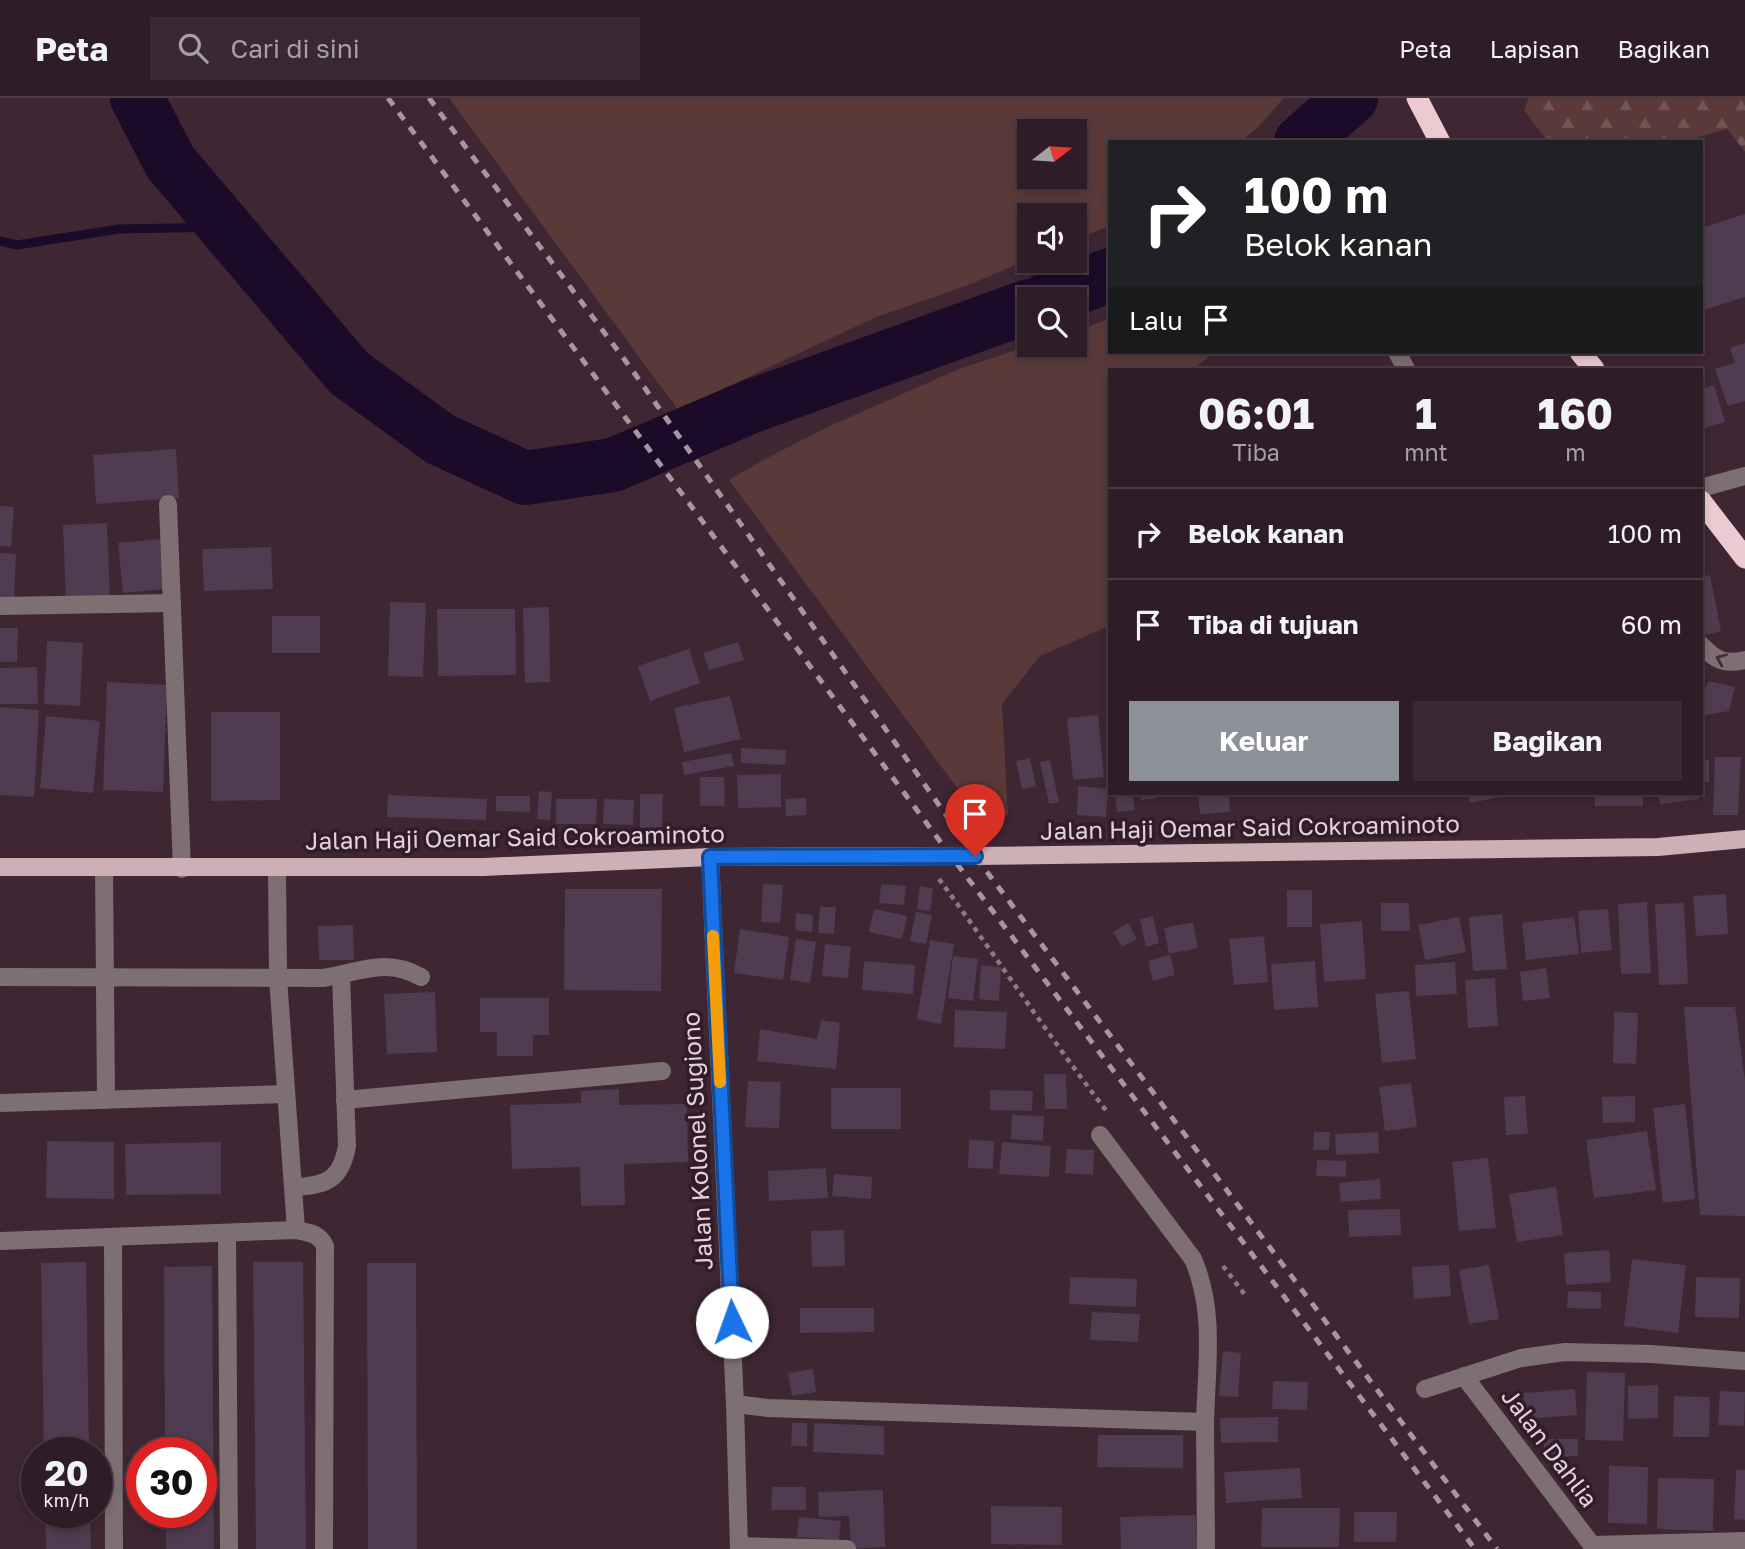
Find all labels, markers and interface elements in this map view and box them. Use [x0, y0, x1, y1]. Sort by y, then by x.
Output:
search box [150, 17, 640, 80]
text: Peta [35, 29, 108, 68]
icon: search [174, 29, 212, 67]
text: Cari di sini [230, 33, 360, 64]
text: Peta [1399, 34, 1452, 63]
text: Lapisan [1490, 34, 1580, 63]
text: Bagikan [1618, 34, 1710, 63]
north arrow [1017, 119, 1087, 189]
map controls [1017, 119, 1087, 357]
text: 100 m [1244, 165, 1388, 224]
icon: right [1129, 168, 1220, 259]
button: sound [1017, 203, 1087, 273]
text: Belok kanan [1244, 225, 1432, 263]
button: search [1017, 287, 1087, 357]
icon: arrive [1197, 301, 1235, 339]
text: Lalu [1129, 305, 1183, 336]
text: 06:01 [1198, 388, 1314, 438]
text: 1 [1415, 388, 1437, 438]
text: 160 [1538, 388, 1613, 438]
text: Tiba [1232, 438, 1280, 466]
text: mnt [1404, 438, 1448, 466]
text: m [1565, 438, 1585, 466]
icon: right [1129, 515, 1167, 553]
text: Belok kanan [1188, 518, 1344, 549]
text: 100 m [1608, 518, 1682, 549]
icon: arrive [1129, 606, 1167, 644]
text: Tiba di tujuan [1188, 609, 1358, 640]
text: 60 m [1621, 609, 1682, 640]
one-way arrow [1716, 653, 1728, 667]
button: Keluar [1129, 701, 1399, 781]
button: Bagikan [1413, 701, 1682, 781]
pin [945, 784, 1005, 856]
icon: arrive [956, 795, 994, 833]
street label: Jalan Haji Oemar Said Cokroaminoto [1040, 808, 1460, 845]
street label: Jalan Haji Oemar Said Cokroaminoto [305, 818, 725, 855]
street label: Jalan Kolonel Sugiono [675, 1011, 718, 1271]
position arrow [695, 1285, 769, 1359]
street label: Jalan Dahlia [1496, 1382, 1604, 1512]
speed limit sign: 30 [126, 1437, 217, 1528]
text: 20 [44, 1452, 89, 1494]
text: km/h [44, 1489, 89, 1511]

